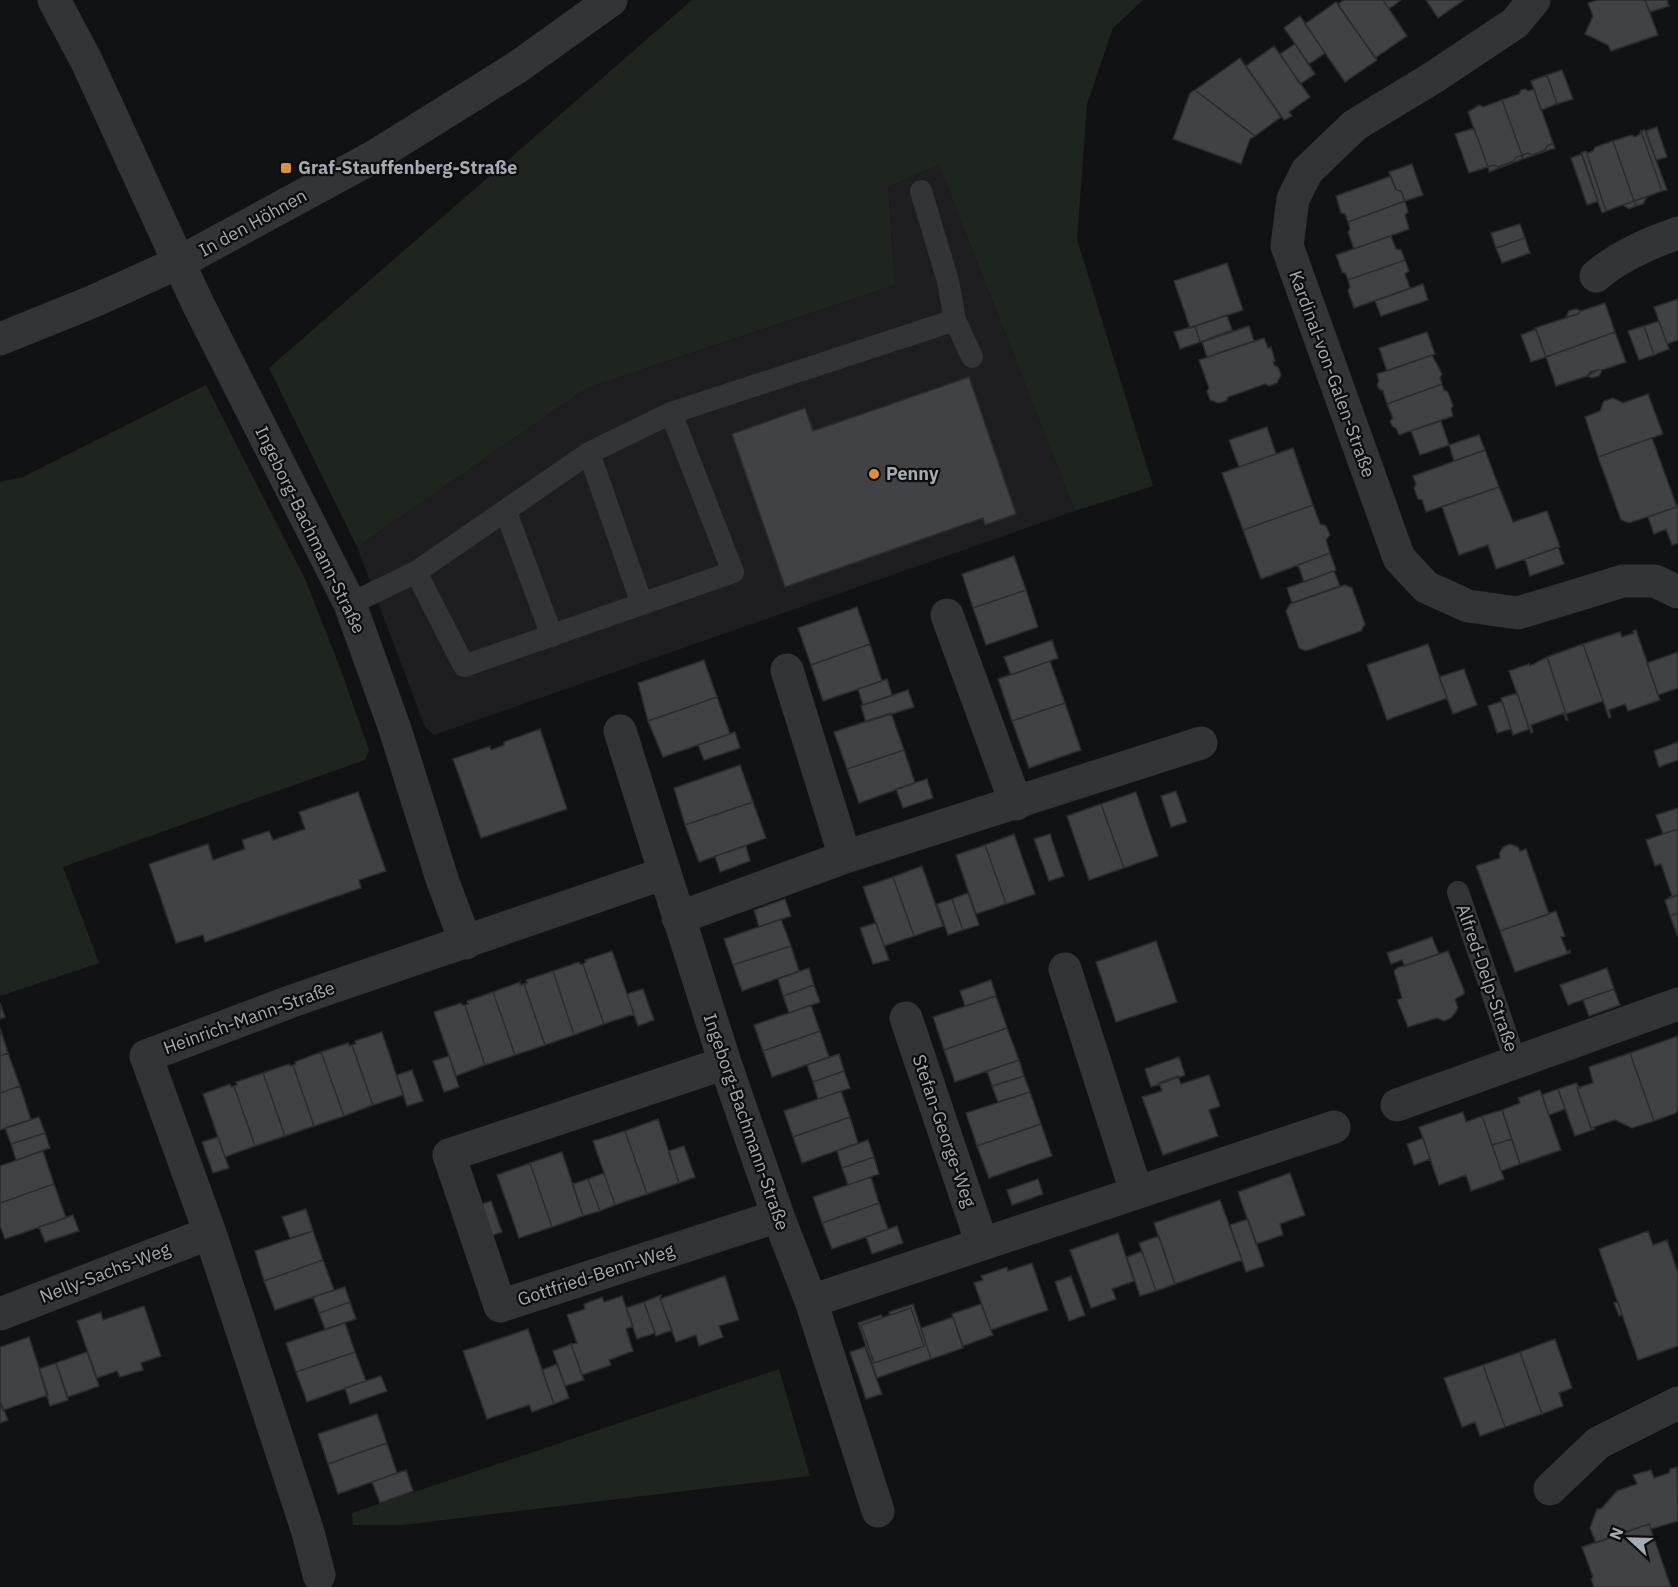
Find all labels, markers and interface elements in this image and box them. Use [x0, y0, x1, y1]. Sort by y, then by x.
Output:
place label: Graf-Stauffenberg-Straße [298, 156, 517, 179]
marker: Graf-Stauffenberg-Straße [279, 161, 293, 175]
street label: In den Höhnen [195, 183, 311, 262]
street label: Kardinal-von-Galen-Straße [1284, 267, 1381, 481]
street label: Ingeborg-Bachmann-Straße [250, 422, 371, 637]
place label: Penny [886, 462, 939, 485]
marker: Penny [867, 467, 881, 481]
street label: Alfred-Delp-Straße [1451, 901, 1524, 1055]
street label: Heinrich-Mann-Straße [160, 976, 338, 1059]
street label: Ingeborg-Bachmann-Straße [699, 1010, 794, 1233]
street label: Stefan-George-Weg [908, 1051, 982, 1211]
street label: Nelly-Sachs-Weg [36, 1237, 174, 1308]
street label: Gottfried-Benn-Weg [515, 1238, 678, 1311]
north arrow [1600, 1509, 1660, 1569]
text: N [1605, 1524, 1628, 1543]

